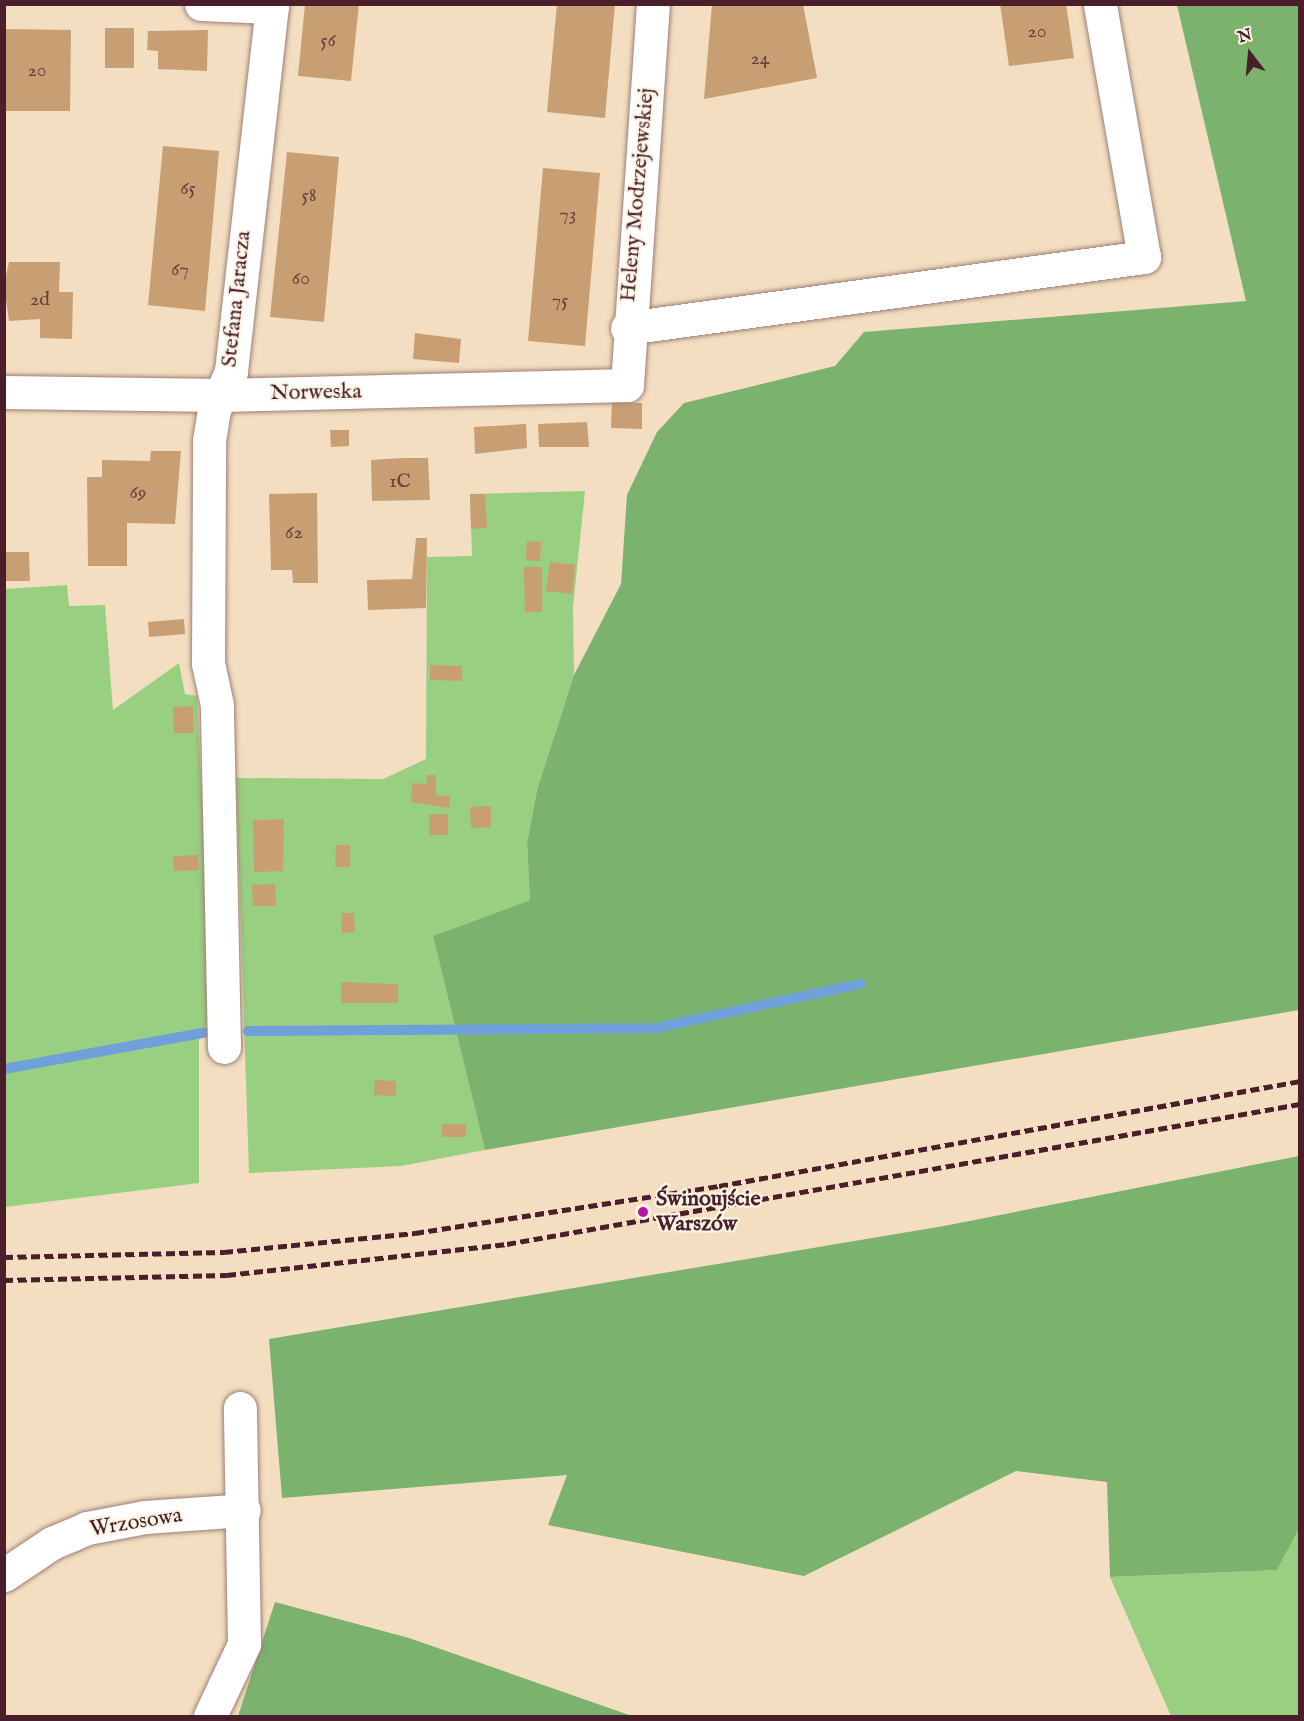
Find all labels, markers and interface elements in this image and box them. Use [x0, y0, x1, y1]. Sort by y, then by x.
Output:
house number: 20 [1027, 19, 1047, 43]
north arrow [1220, 24, 1280, 84]
text: N [1236, 25, 1254, 48]
house number: 56 [320, 28, 336, 52]
house number: 24 [750, 46, 770, 70]
house number: 20 [27, 58, 47, 82]
street label: Heleny Modrzejewskiej [615, 87, 661, 303]
house number: 65 [180, 176, 196, 200]
house number: 58 [301, 183, 317, 207]
house number: 73 [560, 202, 576, 226]
street label: Stefana Jaracza [217, 229, 257, 369]
house number: 67 [171, 257, 189, 281]
house number: 60 [292, 266, 310, 290]
house number: 2d [30, 287, 50, 311]
house number: 75 [552, 288, 568, 312]
street label: Norweska [270, 379, 362, 407]
house number: 1C [389, 469, 411, 493]
house number: 69 [129, 480, 147, 504]
house number: 62 [285, 520, 303, 544]
place label: Świnoujście Warszów [656, 1186, 761, 1238]
marker: Świnoujście Warszów [634, 1203, 652, 1221]
street label: Wrzosowa [88, 1503, 184, 1543]

